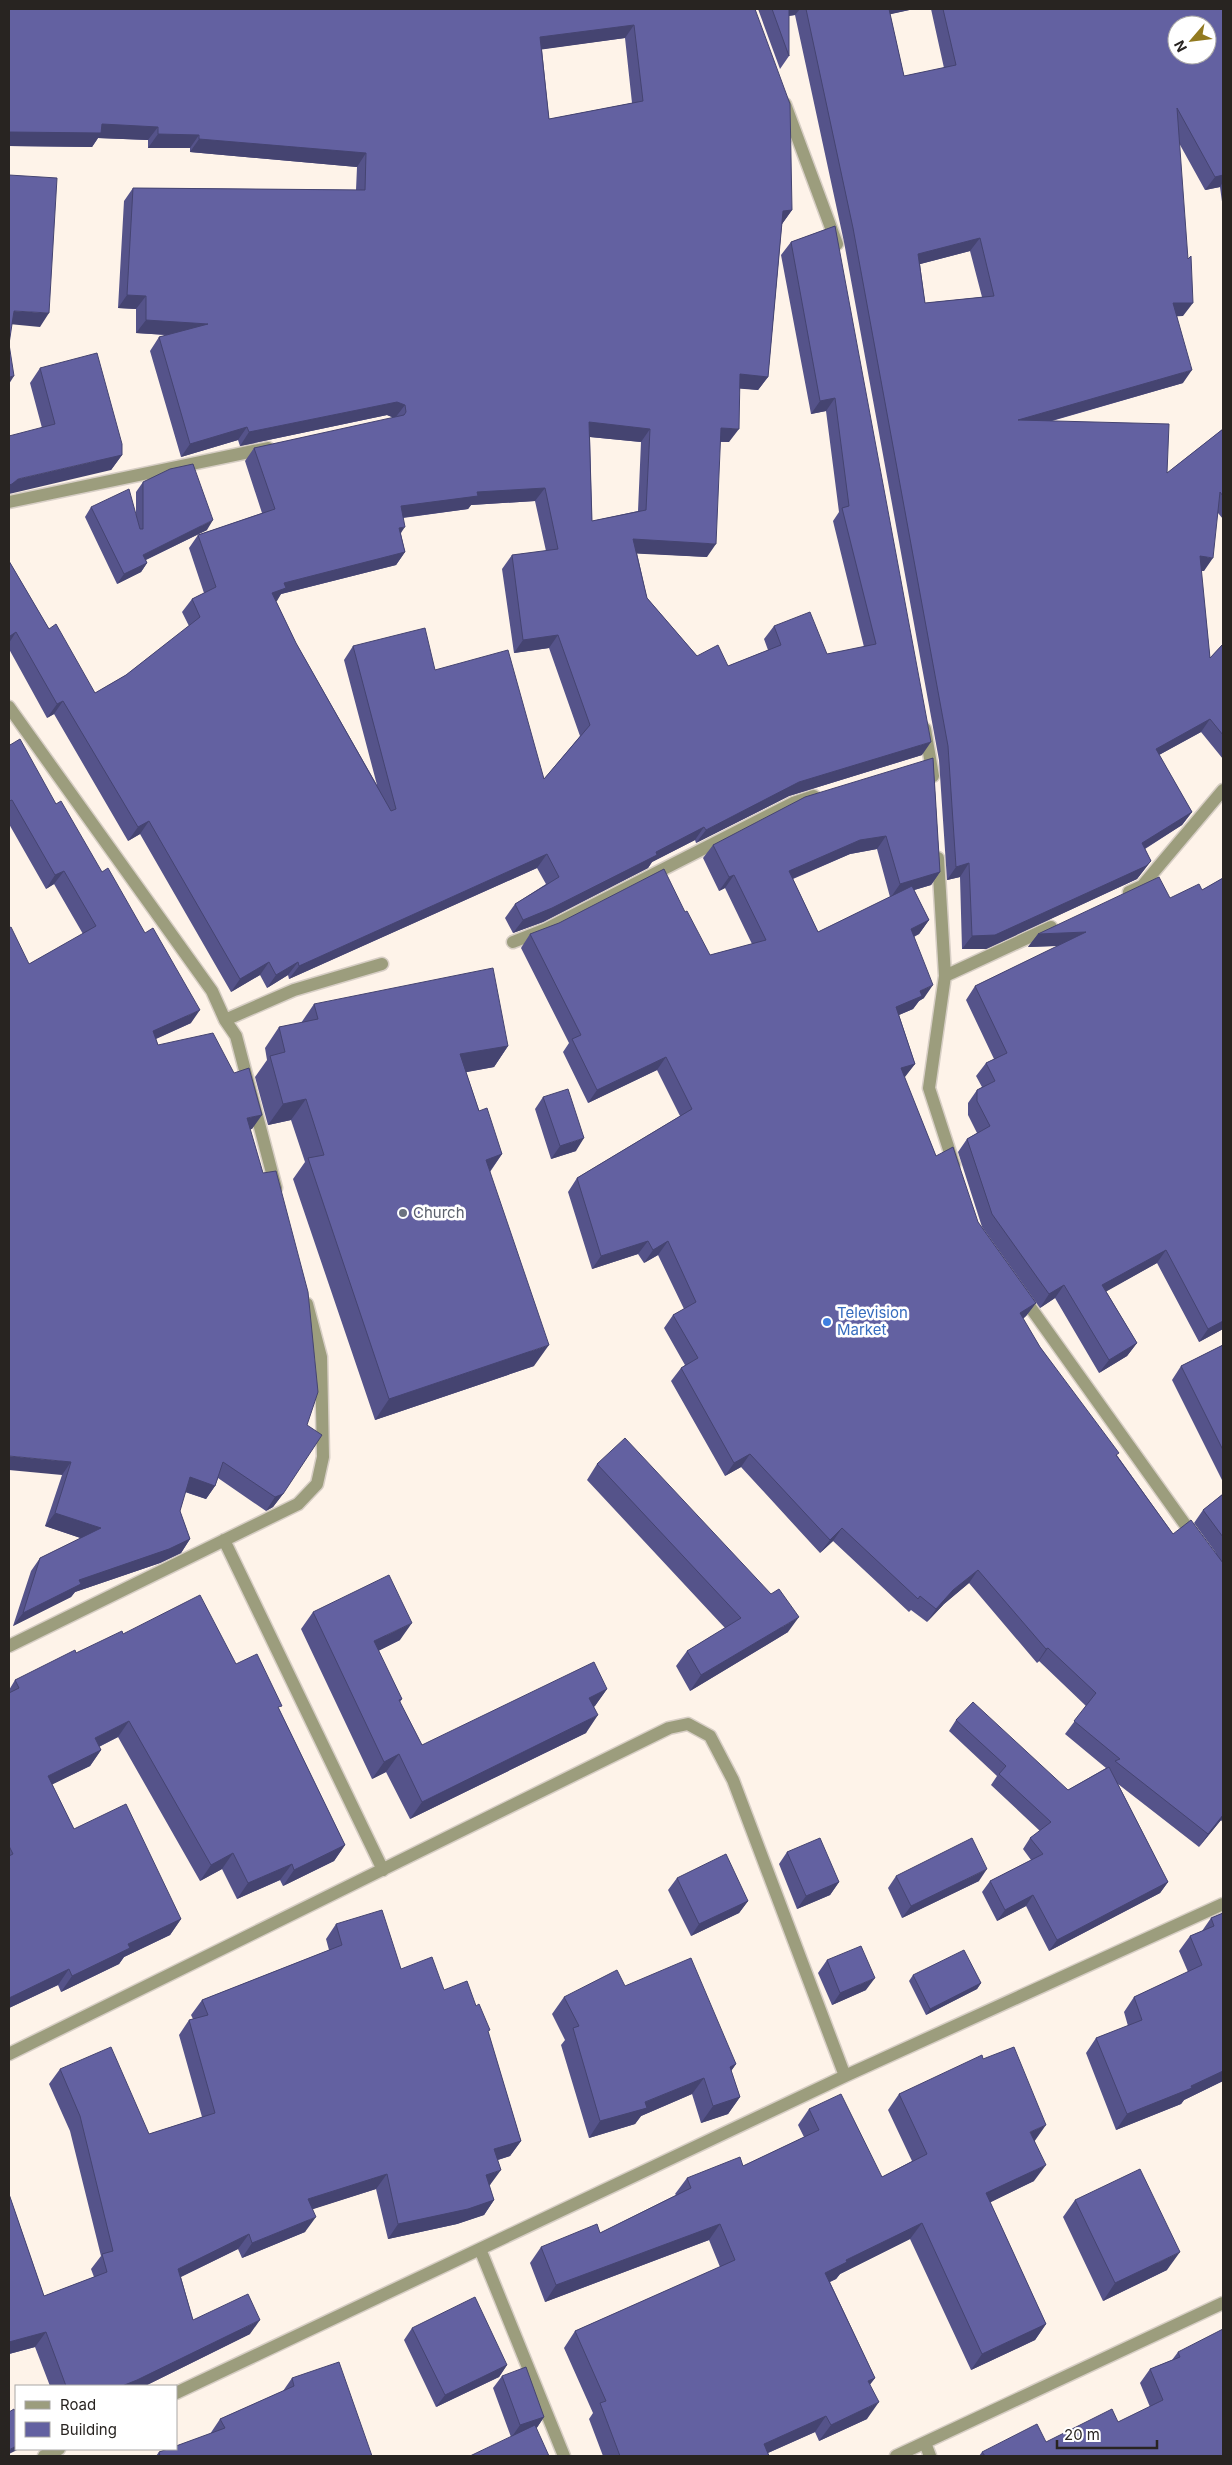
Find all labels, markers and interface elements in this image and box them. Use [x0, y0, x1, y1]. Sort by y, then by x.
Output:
north arrow [1167, 15, 1217, 65]
text: N [1170, 38, 1190, 55]
place label: Church [413, 1203, 465, 1222]
marker: Church [397, 1207, 409, 1219]
place label: Television Market [837, 1303, 908, 1339]
marker: Television Market [821, 1316, 833, 1328]
legend [15, 2385, 178, 2450]
text: Road [60, 2395, 96, 2414]
scale bar [1057, 2418, 1157, 2450]
text: Building [60, 2420, 117, 2439]
text: 20 m [1064, 2425, 1100, 2444]

